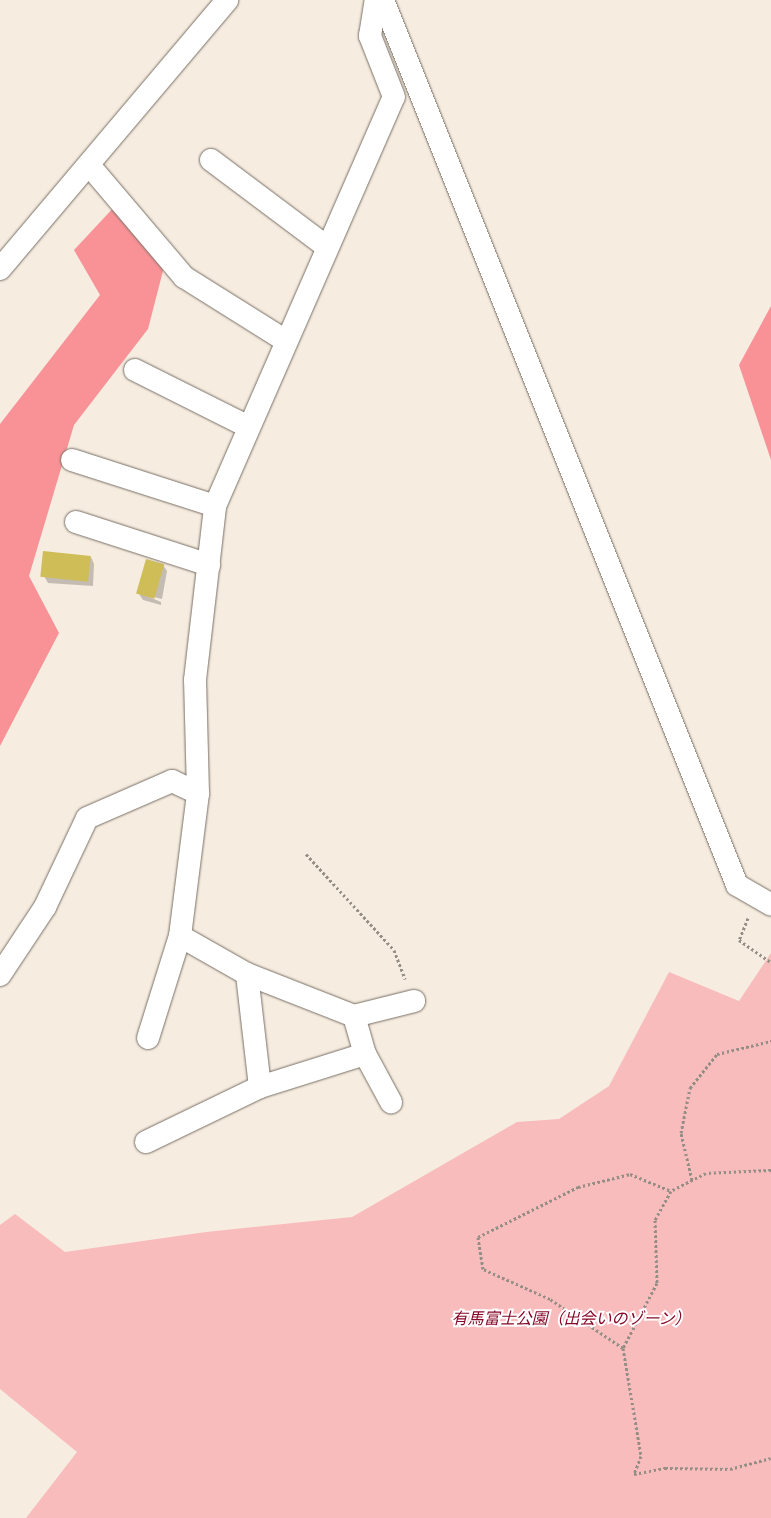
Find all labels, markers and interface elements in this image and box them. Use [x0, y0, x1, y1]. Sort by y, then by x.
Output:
park label: 有馬富士公園（出会いのゾーン） [451, 1308, 691, 1328]

